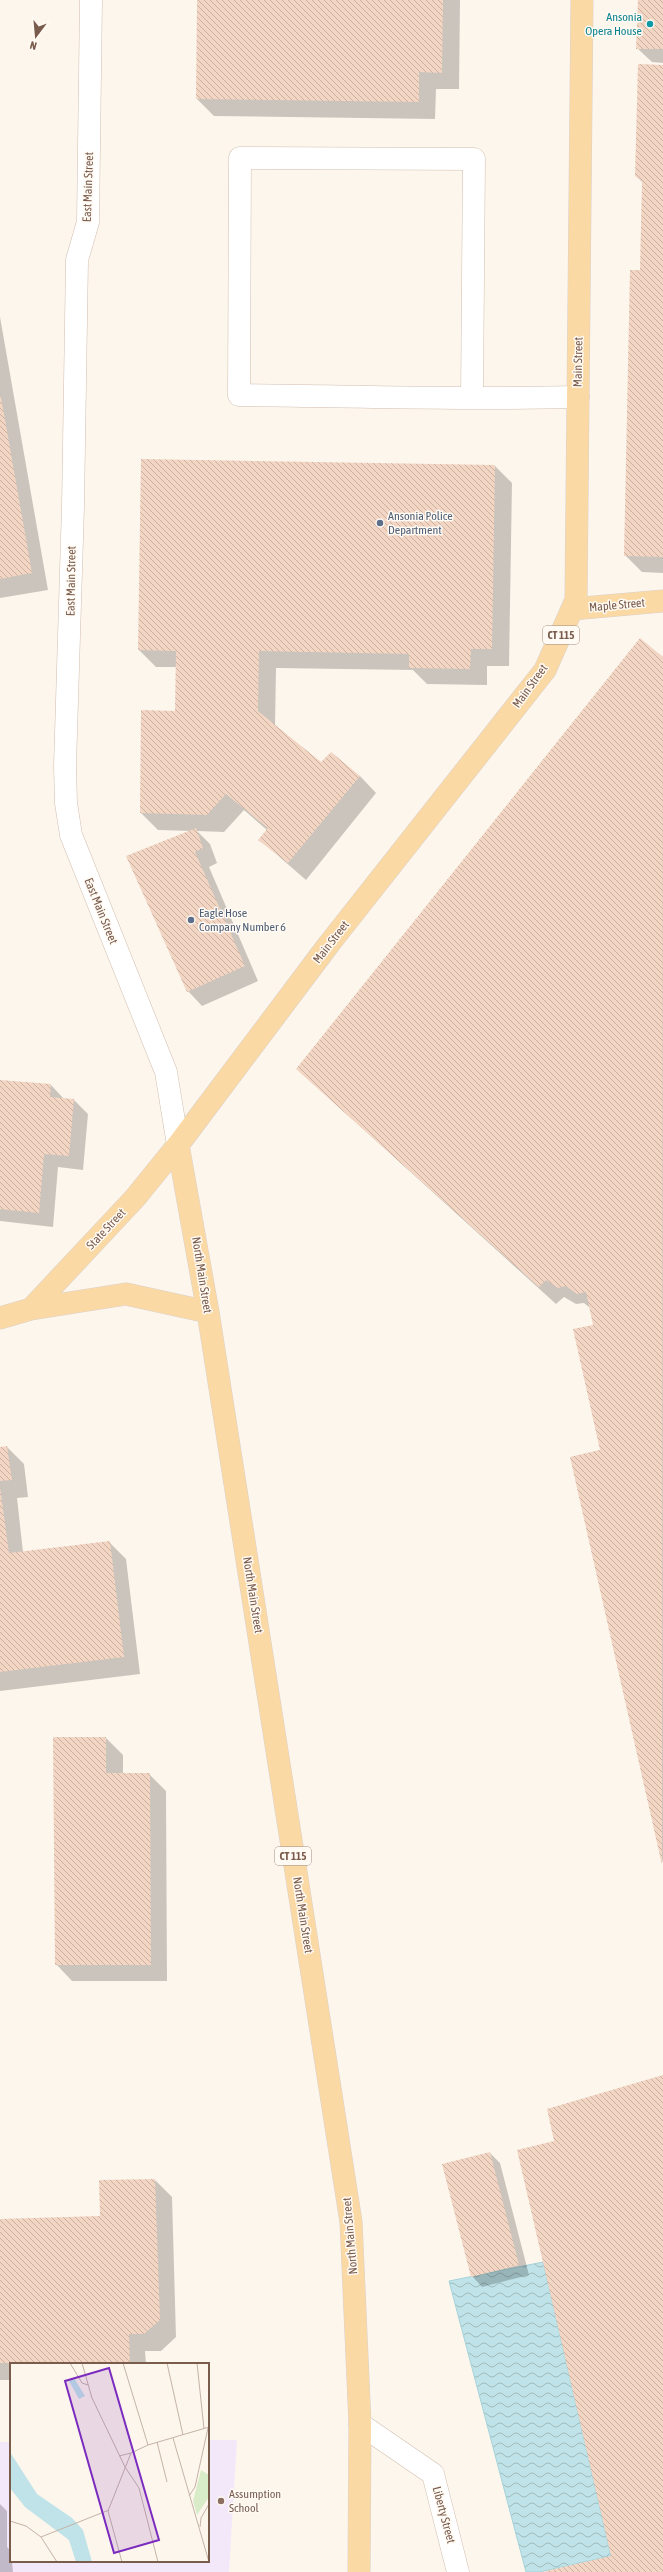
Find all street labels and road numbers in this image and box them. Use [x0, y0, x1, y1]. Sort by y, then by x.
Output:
street label: East Main Street [80, 151, 96, 222]
street label: Main Street [571, 336, 585, 387]
street label: East Main Street [63, 545, 79, 616]
street label: Maple Street [589, 596, 646, 614]
road number: CT 115 [543, 626, 579, 644]
street label: Main Street [510, 661, 551, 710]
street label: East Main Street [81, 876, 121, 947]
street label: Main Street [310, 917, 352, 966]
street label: State Street [84, 1205, 129, 1252]
street label: North Main Street [189, 1236, 215, 1315]
street label: North Main Street [240, 1556, 266, 1635]
road number: CT 115 [275, 1847, 311, 1865]
street label: North Main Street [290, 1876, 316, 1955]
street label: North Main Street [340, 2196, 360, 2275]
street label: Liberty Street [430, 2485, 458, 2546]

